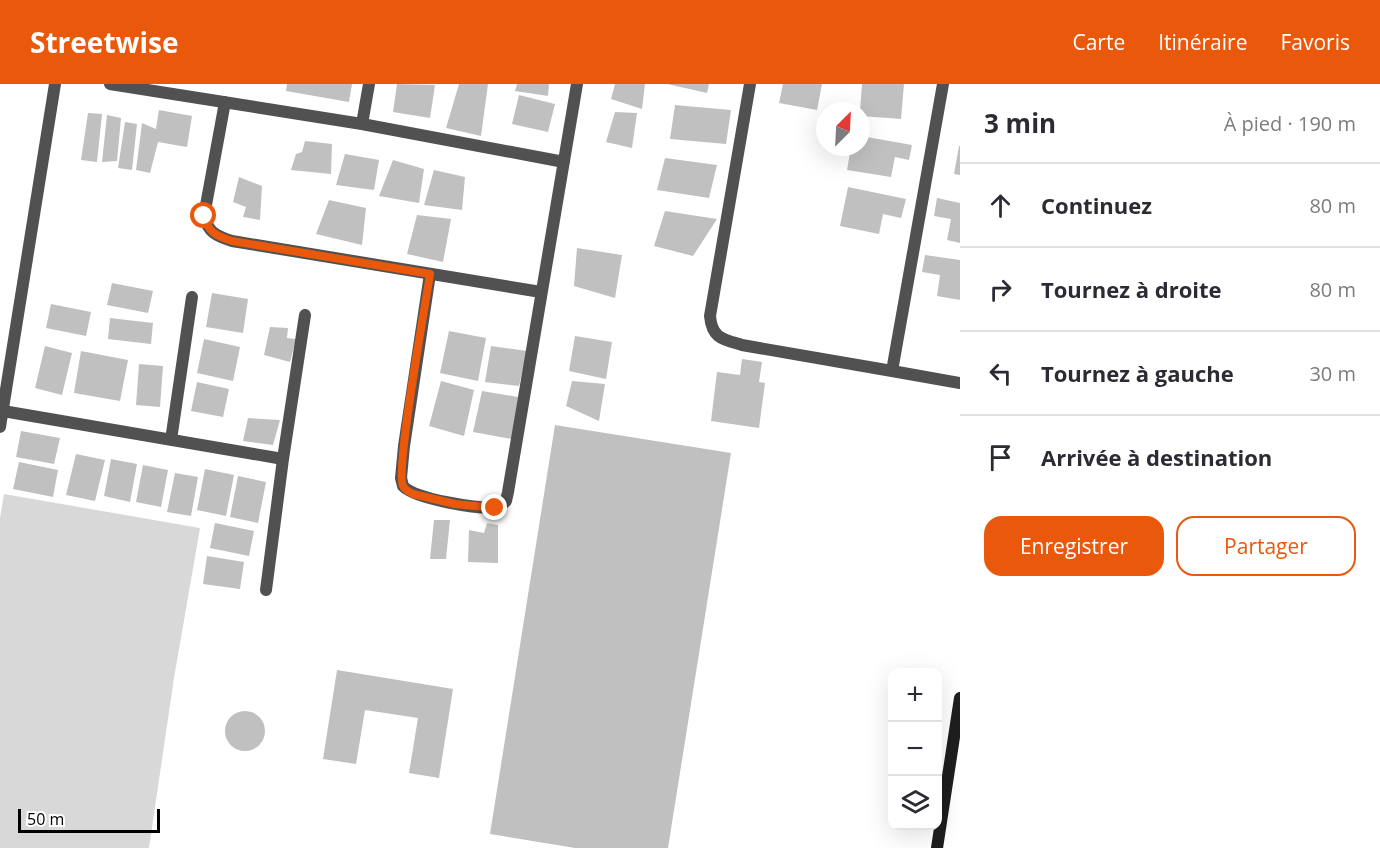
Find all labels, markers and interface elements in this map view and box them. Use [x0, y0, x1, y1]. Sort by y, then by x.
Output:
text: Streetwise [30, 23, 179, 61]
text: Carte [1072, 28, 1125, 56]
text: Itinéraire [1158, 28, 1247, 56]
text: Favoris [1280, 28, 1350, 56]
north arrow [816, 102, 870, 156]
text: 3 min [984, 105, 1056, 141]
text: À pied · 190 m [1224, 110, 1356, 137]
icon: ahead [984, 189, 1017, 222]
text: Continuez [1041, 190, 1152, 220]
text: 80 m [1309, 192, 1356, 219]
route start [190, 202, 216, 228]
icon: right [984, 273, 1017, 306]
text: Tournez à droite [1041, 274, 1222, 304]
text: 80 m [1309, 276, 1356, 303]
icon: left [984, 357, 1017, 390]
text: Tournez à gauche [1041, 358, 1234, 388]
text: 30 m [1309, 360, 1356, 387]
icon: arrive [984, 441, 1017, 474]
text: Arrivée à destination [1041, 442, 1272, 472]
route end [481, 494, 507, 520]
button: Enregistrer [984, 516, 1164, 576]
button: Partager [1176, 516, 1356, 576]
map controls [888, 668, 942, 830]
button: + [888, 668, 942, 722]
button: − [888, 722, 942, 776]
button: layers [888, 776, 942, 830]
scale bar [18, 806, 160, 834]
text: 50 m [27, 808, 64, 830]

